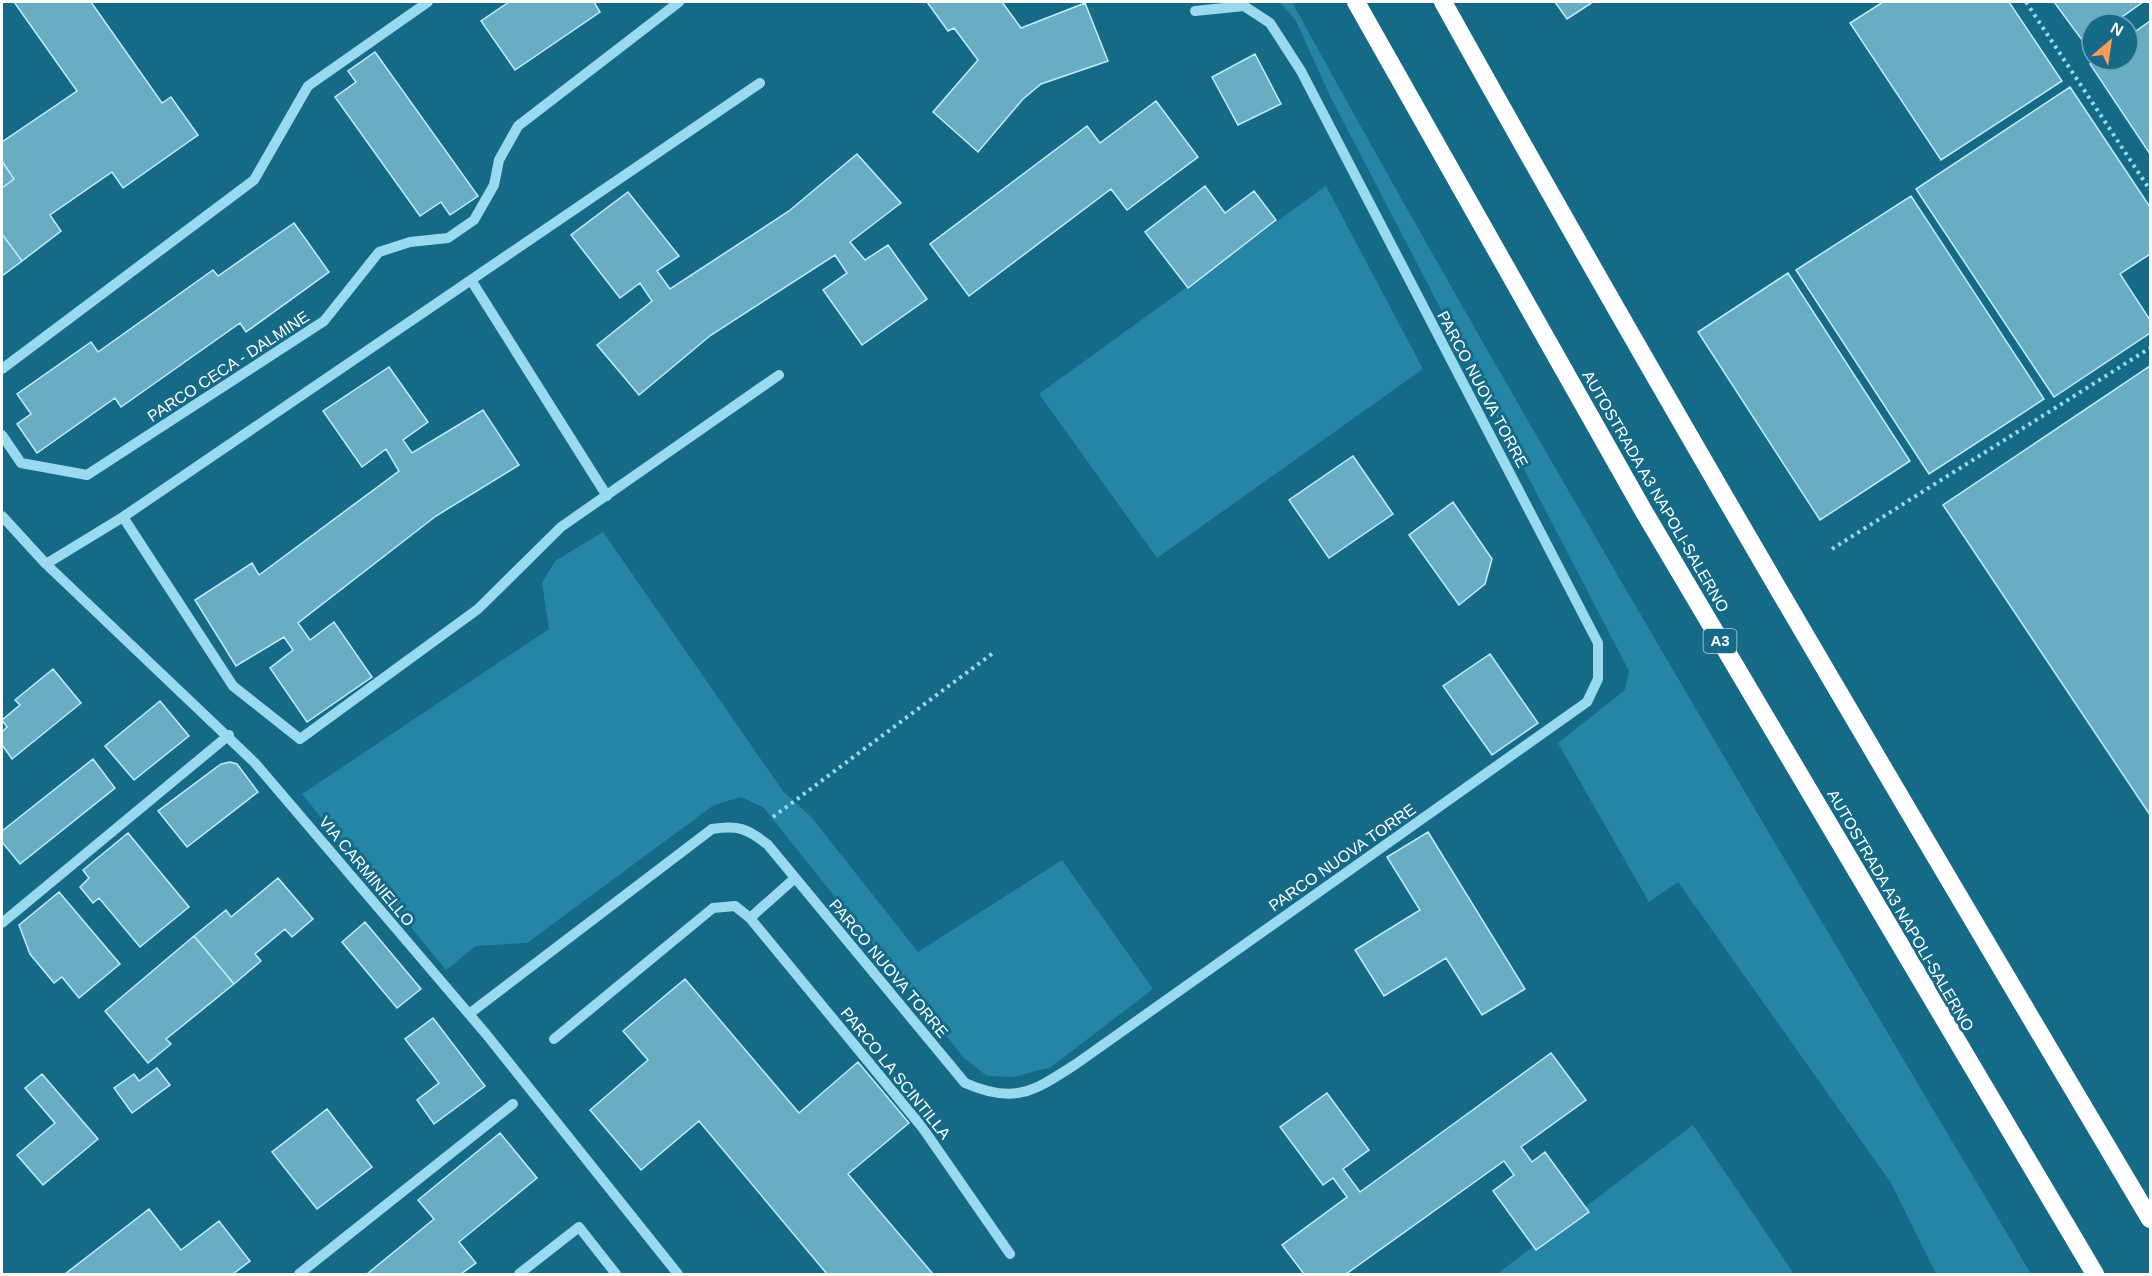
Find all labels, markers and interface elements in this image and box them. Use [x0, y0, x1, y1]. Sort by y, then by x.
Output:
north arrow [2080, 12, 2140, 72]
text: N [2108, 19, 2126, 40]
street label: PARCO CECA - DALMINE [144, 308, 312, 425]
street label: PARCO NUOVA TORRE [1434, 308, 1531, 470]
street label: AUTOSTRADA A3 NAPOLI-SALERNO [1579, 367, 1732, 615]
road number: A3 [1704, 629, 1736, 653]
street label: AUTOSTRADA A3 NAPOLI-SALERNO [1824, 786, 1977, 1034]
street label: PARCO NUOVA TORRE [1266, 800, 1419, 915]
street label: VIA CARMINIELLO [316, 813, 417, 930]
street label: PARCO NUOVA TORRE [826, 896, 951, 1041]
street label: PARCO LA SCINTILLA [837, 1004, 954, 1143]

